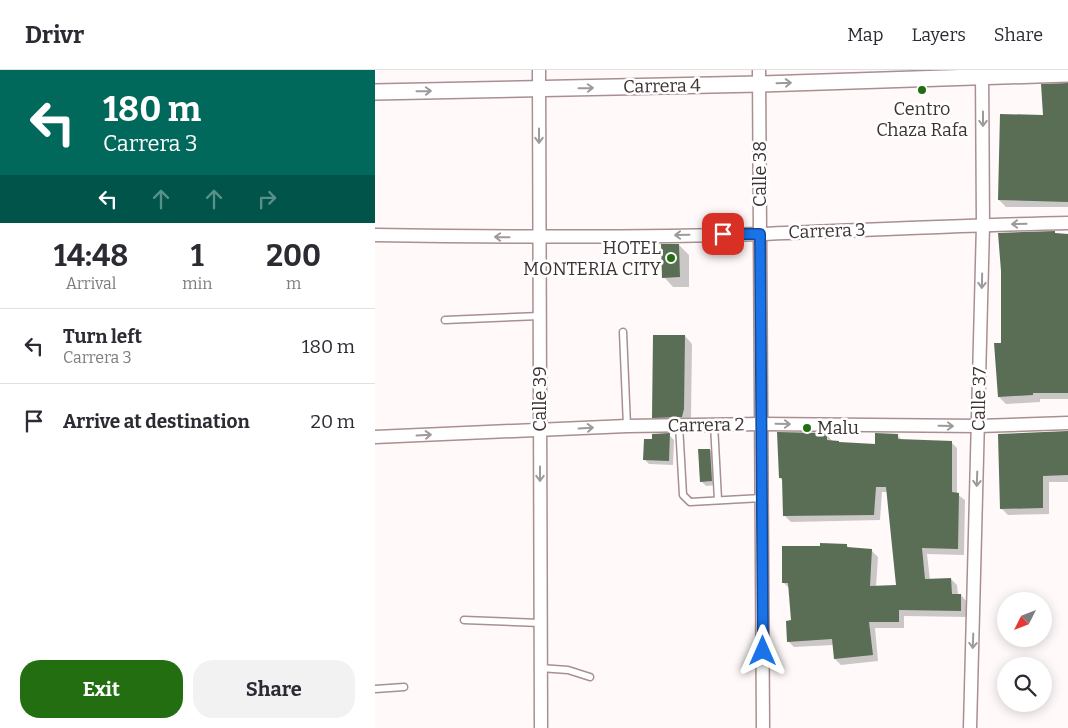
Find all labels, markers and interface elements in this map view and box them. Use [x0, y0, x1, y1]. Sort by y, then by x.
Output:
text: Drivr [25, 21, 84, 49]
text: Map [847, 24, 883, 46]
text: Layers [911, 24, 966, 46]
text: Share [994, 24, 1043, 46]
street label: Carrera 4 [623, 74, 701, 98]
one-way arrow [775, 79, 791, 88]
one-way arrow [578, 83, 594, 93]
marker: Centro Chaza Rafa [916, 84, 928, 96]
one-way arrow [415, 86, 431, 96]
text: 180 m [103, 88, 201, 130]
icon: left [20, 90, 85, 155]
place label: Centro Chaza Rafa [876, 98, 968, 141]
one-way arrow [978, 110, 988, 126]
one-way arrow [534, 128, 544, 144]
text: Carrera 3 [103, 130, 197, 157]
street label: Calle 38 [749, 141, 771, 207]
icon: left [94, 185, 122, 213]
icon: ahead [147, 185, 175, 213]
icon: ahead [200, 185, 228, 213]
icon: right [253, 185, 281, 213]
pin [702, 213, 744, 255]
street label: Carrera 3 [788, 219, 866, 243]
one-way arrow [1012, 219, 1028, 229]
icon: arrive [709, 220, 737, 248]
one-way arrow [674, 230, 690, 240]
one-way arrow [494, 232, 510, 242]
place label: HOTEL MONTERIA CITY [523, 237, 661, 280]
text: 14:48 [54, 238, 128, 274]
text: 1 [191, 238, 204, 274]
text: 200 [266, 238, 321, 274]
marker: HOTEL MONTERIA CITY [665, 252, 677, 264]
one-way arrow [977, 273, 986, 289]
text: Arrival [66, 274, 116, 293]
text: min [182, 274, 212, 293]
text: m [286, 274, 301, 293]
text: Turn left [63, 325, 142, 348]
icon: left [20, 332, 48, 360]
text: 180 m [302, 335, 355, 358]
text: Carrera 3 [63, 348, 132, 367]
street label: Calle 39 [529, 366, 551, 432]
street label: Calle 37 [967, 367, 991, 431]
icon: arrive [20, 407, 48, 435]
text: Arrive at destination [63, 410, 250, 433]
text: 20 m [311, 410, 355, 433]
street label: Carrera 2 [667, 413, 745, 437]
place label: Malu [817, 417, 859, 439]
one-way arrow [775, 419, 791, 429]
one-way arrow [938, 421, 954, 431]
marker: Malu [801, 422, 813, 434]
one-way arrow [578, 423, 594, 432]
one-way arrow [415, 430, 431, 440]
one-way arrow [535, 465, 545, 481]
one-way arrow [973, 470, 982, 486]
north arrow [997, 592, 1053, 648]
map controls [997, 592, 1052, 712]
position arrow [736, 624, 788, 676]
one-way arrow [968, 633, 977, 649]
button: search [997, 657, 1052, 712]
button: Exit [20, 660, 183, 718]
button: Share [193, 660, 355, 718]

